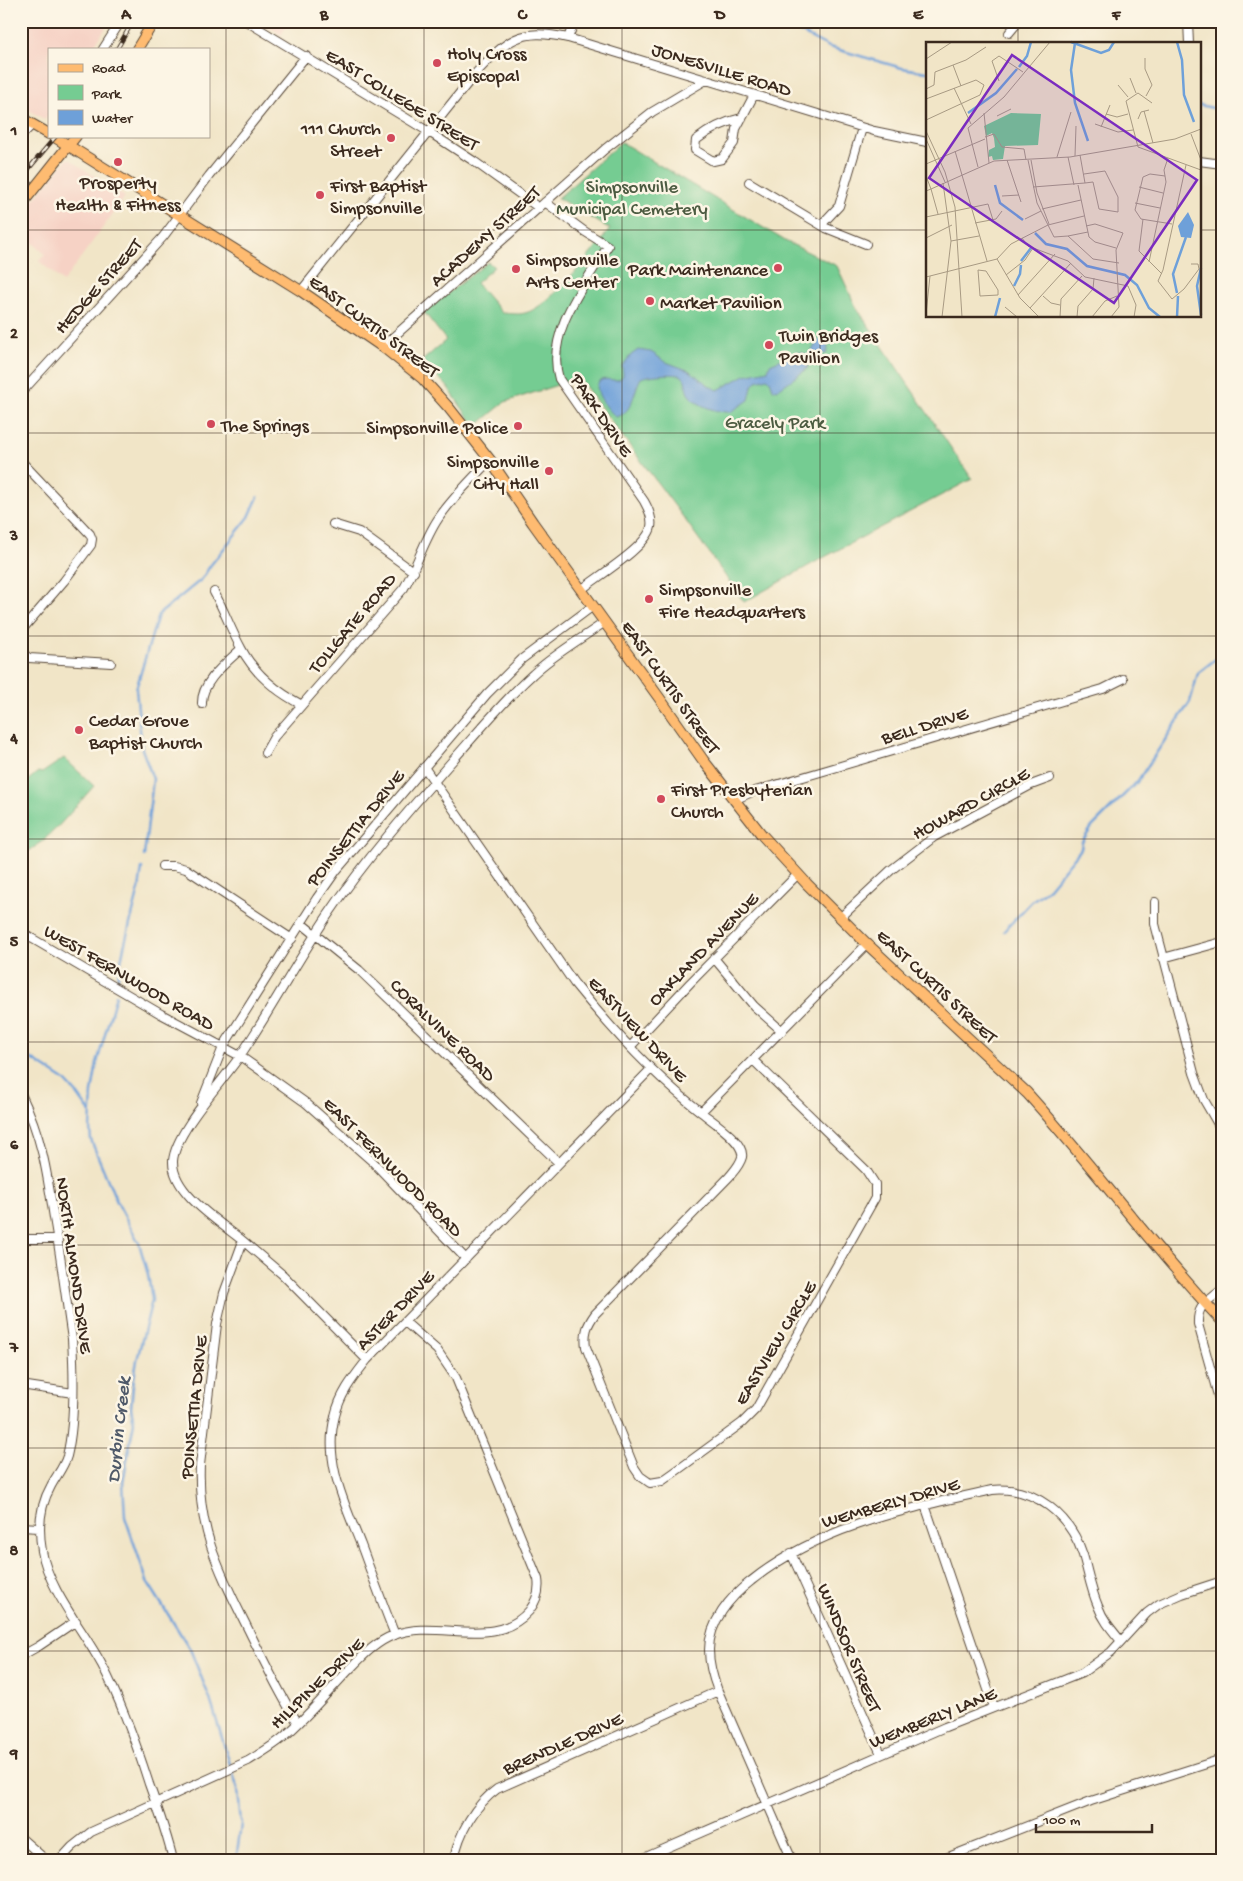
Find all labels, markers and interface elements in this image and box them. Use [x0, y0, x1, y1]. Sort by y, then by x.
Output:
text: A [120, 7, 132, 26]
text: B [319, 7, 329, 26]
text: C [517, 7, 528, 26]
text: D [713, 7, 726, 26]
text: E [913, 7, 924, 26]
text: F [1111, 7, 1122, 26]
street label: JONESVILLE ROAD [648, 39, 794, 104]
inset map [926, 42, 1200, 318]
street label: EAST COLLEGE STREET [320, 44, 483, 158]
place label: Holy Cross Episcopal [447, 44, 528, 89]
legend [48, 48, 210, 138]
marker: Holy Cross Episcopal [431, 57, 443, 69]
text: Road [92, 60, 126, 78]
text: Park [91, 86, 122, 104]
text: Water [92, 110, 134, 128]
place label: 111 Church Street [300, 119, 383, 164]
text: 1 [10, 123, 17, 142]
marker: 111 Church Street [385, 132, 397, 144]
marker: Prosperty Health & Fitness [112, 156, 124, 168]
place label: Prosperty Health & Fitness [55, 173, 182, 218]
place label: First Baptist Simpsonville [329, 176, 428, 221]
park label: Simpsonville Municipal Cemetery [556, 177, 708, 222]
street label: ACADEMY STREET [426, 182, 547, 293]
marker: First Baptist Simpsonville [314, 189, 326, 201]
street label: HEDGE STREET [51, 234, 149, 340]
place label: Simpsonville Arts Center [526, 250, 619, 295]
place label: Park Maintenance [627, 260, 768, 283]
marker: Park Maintenance [772, 262, 784, 274]
marker: Simpsonville Arts Center [510, 263, 522, 275]
street label: EAST CURTIS STREET [303, 271, 443, 385]
place label: Market Pavilion [660, 293, 782, 316]
marker: Market Pavilion [644, 295, 656, 307]
text: 2 [10, 326, 18, 345]
place label: Twin Bridges Pavilion [778, 326, 879, 371]
marker: Twin Bridges Pavilion [763, 339, 775, 351]
street label: PARK DRIVE [563, 369, 637, 463]
park label: Gracely Park [725, 413, 826, 436]
place label: The Springs [220, 416, 310, 439]
marker: The Springs [205, 418, 217, 430]
place label: Simpsonville Police [366, 418, 508, 441]
marker: Simpsonville Police [512, 420, 524, 432]
place label: Simpsonville City Hall [447, 452, 539, 497]
marker: Simpsonville City Hall [543, 465, 555, 477]
text: 3 [9, 528, 18, 547]
street label: TOLLGATE ROAD [304, 569, 403, 680]
place label: Simpsonville Fire Headquarters [658, 580, 806, 625]
marker: Simpsonville Fire Headquarters [643, 593, 655, 605]
street label: EAST CURTIS STREET [615, 617, 724, 760]
street label: BELL DRIVE [878, 703, 972, 752]
place label: Cedar Grove Baptist Church [88, 711, 203, 756]
marker: Cedar Grove Baptist Church [73, 724, 85, 736]
text: 4 [9, 731, 18, 750]
street label: HOWARD CIRCLE [909, 763, 1035, 847]
street label: POINSETTIA DRIVE [302, 765, 412, 893]
place label: First Presbyterian Church [670, 780, 812, 825]
marker: First Presbyterian Church [655, 793, 667, 805]
street label: OAKLAND AVENUE [644, 888, 765, 1012]
street label: WEST FERNWOOD ROAD [39, 921, 218, 1038]
street label: EAST CURTIS STREET [870, 926, 1001, 1050]
text: 5 [10, 934, 19, 953]
street label: EASTVIEW DRIVE [582, 973, 692, 1089]
street label: CORALVINE ROAD [384, 975, 500, 1088]
street label: EAST FERNWOOD ROAD [317, 1094, 467, 1244]
text: 6 [10, 1137, 19, 1156]
street label: NORTH ALMOND DRIVE [49, 1176, 96, 1356]
street label: ASTER DRIVE [352, 1266, 441, 1356]
street label: EASTVIEW CIRCLE [731, 1277, 824, 1410]
street label: POINSETTIA DRIVE [176, 1334, 215, 1481]
text: 7 [9, 1340, 19, 1359]
water label: Durbin Creek [103, 1374, 138, 1484]
street label: WEMBERLY DRIVE [819, 1473, 964, 1535]
text: 8 [10, 1543, 19, 1562]
street label: WINDSOR STREET [810, 1581, 885, 1717]
street label: HILLPINE DRIVE [266, 1633, 371, 1735]
street label: WEMBERLY LANE [866, 1683, 1001, 1755]
street label: BRENDLE DRIVE [499, 1708, 628, 1782]
text: 9 [9, 1746, 18, 1765]
scale bar [1036, 1801, 1152, 1833]
text: 100 m [1042, 1812, 1081, 1830]

